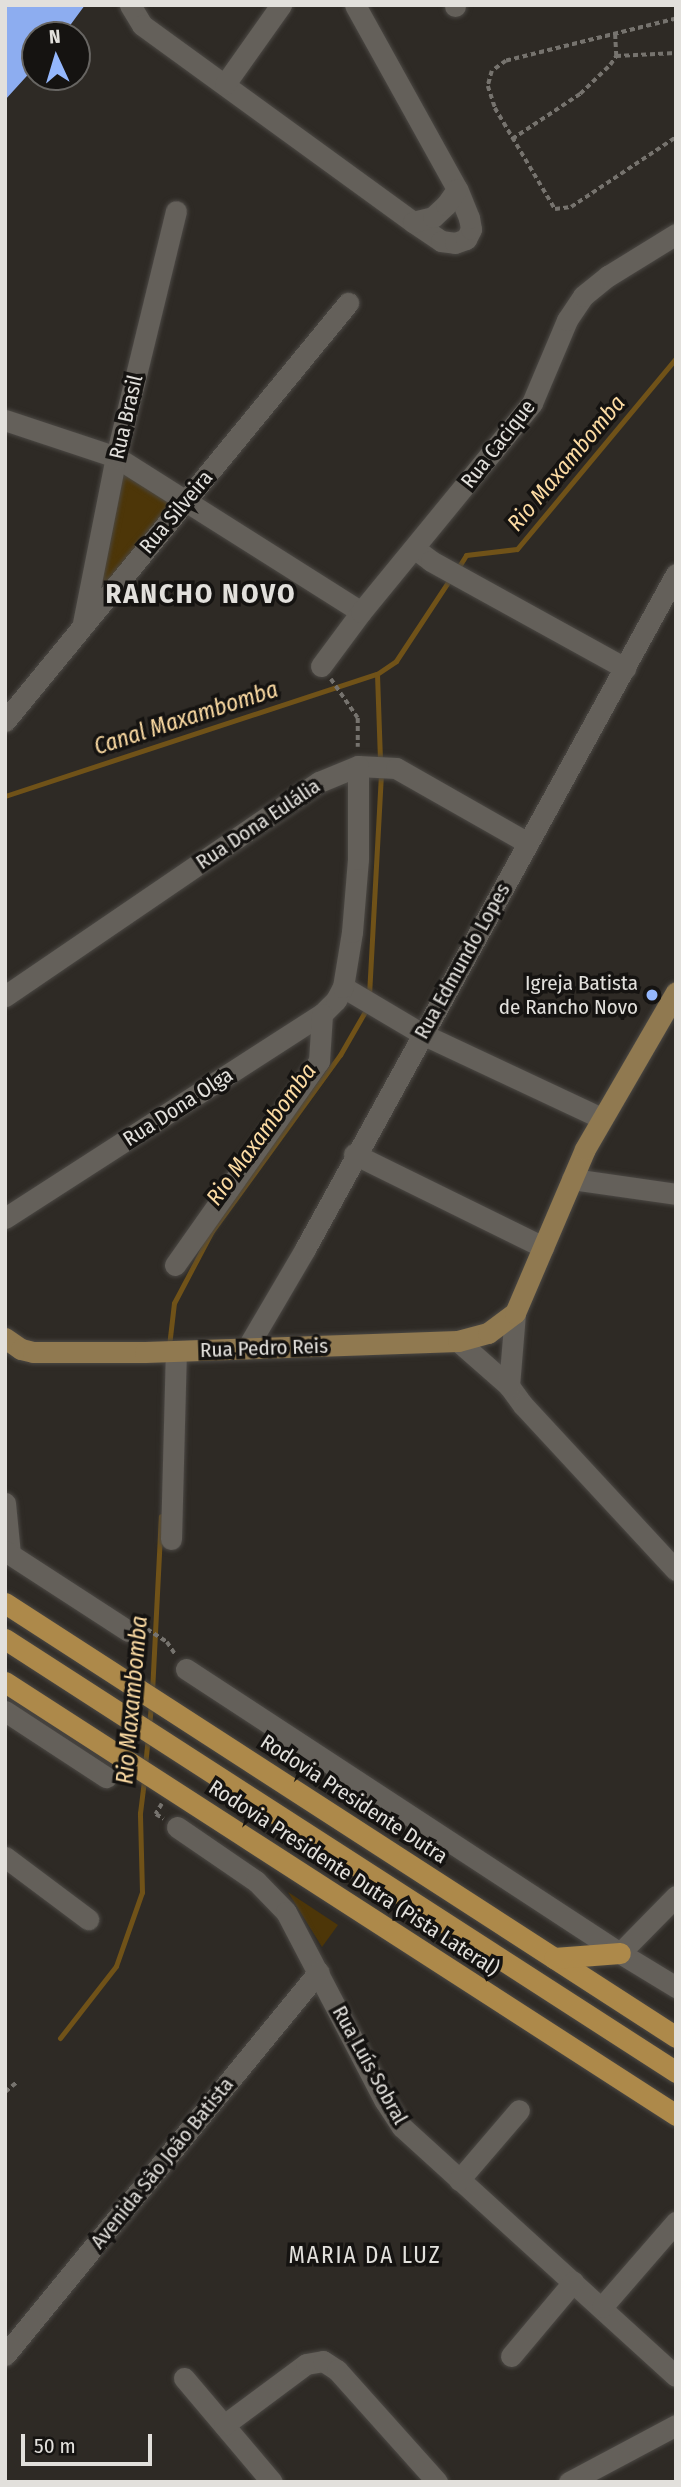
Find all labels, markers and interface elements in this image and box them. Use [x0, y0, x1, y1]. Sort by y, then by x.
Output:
north arrow [21, 21, 91, 91]
text: N [48, 25, 61, 48]
street label: Rua Brasil [104, 372, 148, 462]
water label: Rio Maxambomba [501, 389, 631, 537]
street label: Rua Cacique [456, 395, 540, 493]
street label: Rua Silveira [134, 465, 218, 559]
district label: RANCHO NOVO [107, 577, 295, 611]
water label: Canal Maxambomba [91, 675, 281, 761]
street label: Rua Dona Eulália [191, 773, 325, 875]
street label: Rua Edmundo Lopes [409, 879, 515, 1043]
place label: Igreja Batista de Rancho Novo [499, 970, 638, 1020]
marker: Igreja Batista de Rancho Novo [644, 987, 660, 1003]
water label: Rio Maxambomba [200, 1058, 322, 1210]
street label: Rua Dona Olga [118, 1062, 238, 1152]
street label: Rua Pedro Reis [200, 1333, 328, 1363]
water label: Rio Maxambomba [111, 1615, 153, 1785]
street label: Rodovia Presidente Dutra [256, 1729, 452, 1869]
street label: Rodovia Presidente Dutra (Pista Lateral) [204, 1775, 504, 1981]
street label: Rua Luís Sobral [327, 2001, 413, 2129]
street label: Avenida São João Batista [85, 2072, 239, 2254]
district label: MARIA DA LUZ [290, 2241, 440, 2269]
scale bar [24, 2420, 156, 2464]
text: 50 m [34, 2433, 76, 2459]

